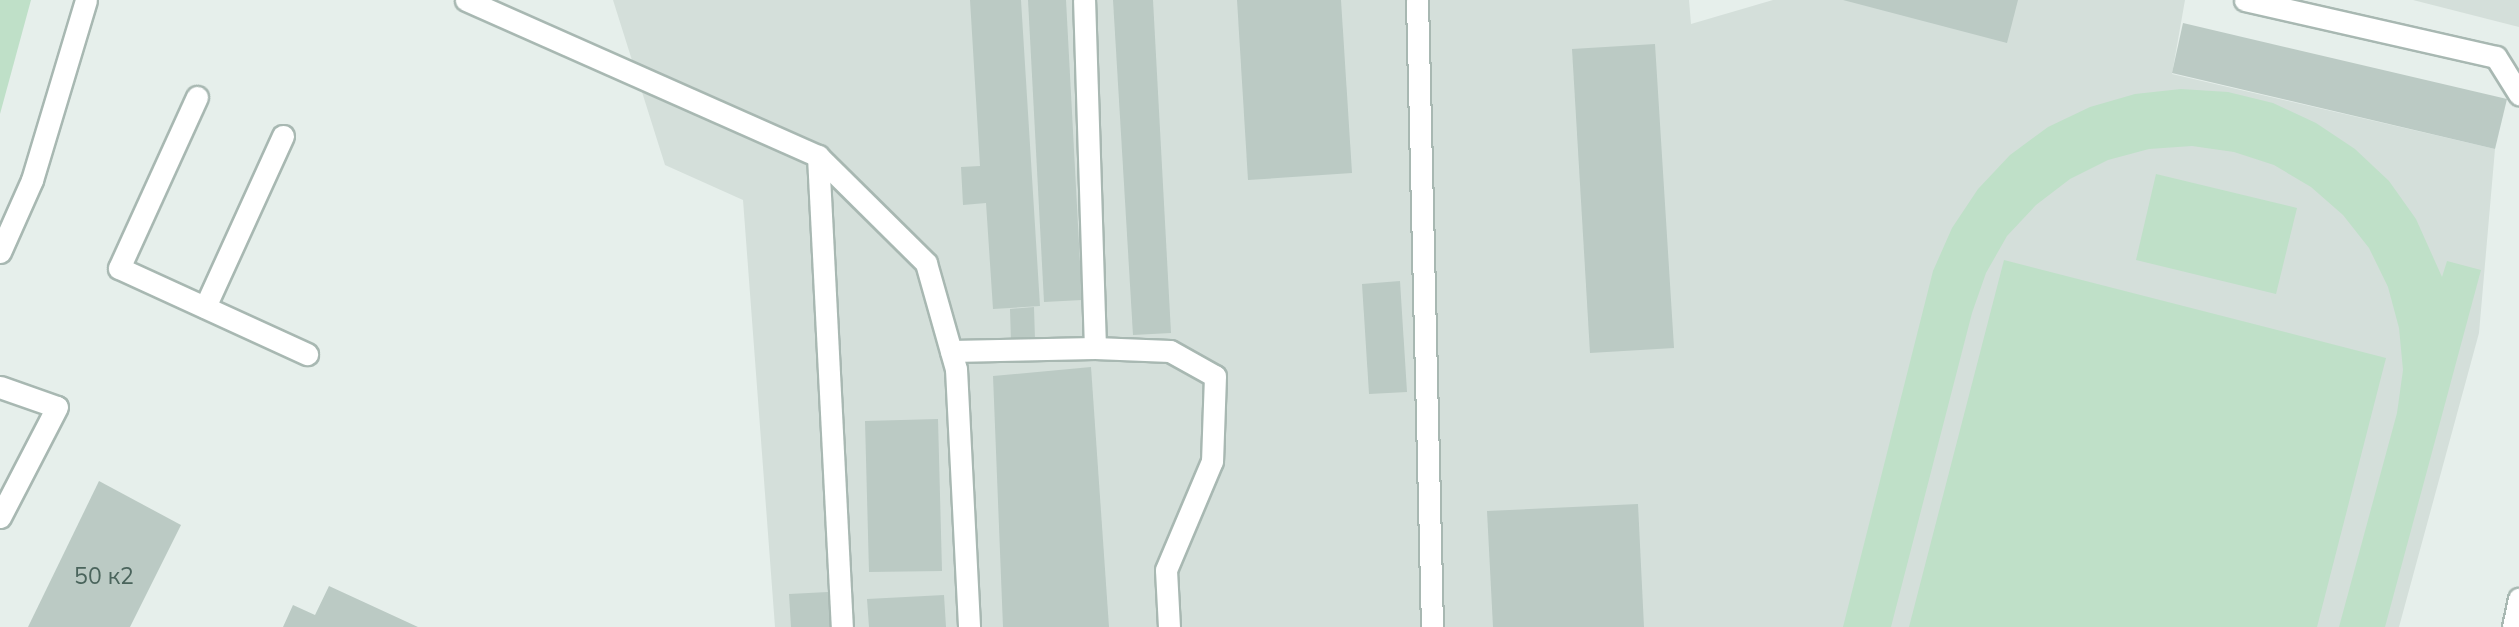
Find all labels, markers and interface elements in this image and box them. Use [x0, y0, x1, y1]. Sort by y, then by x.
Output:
house number: 50 к2 [74, 562, 134, 590]

